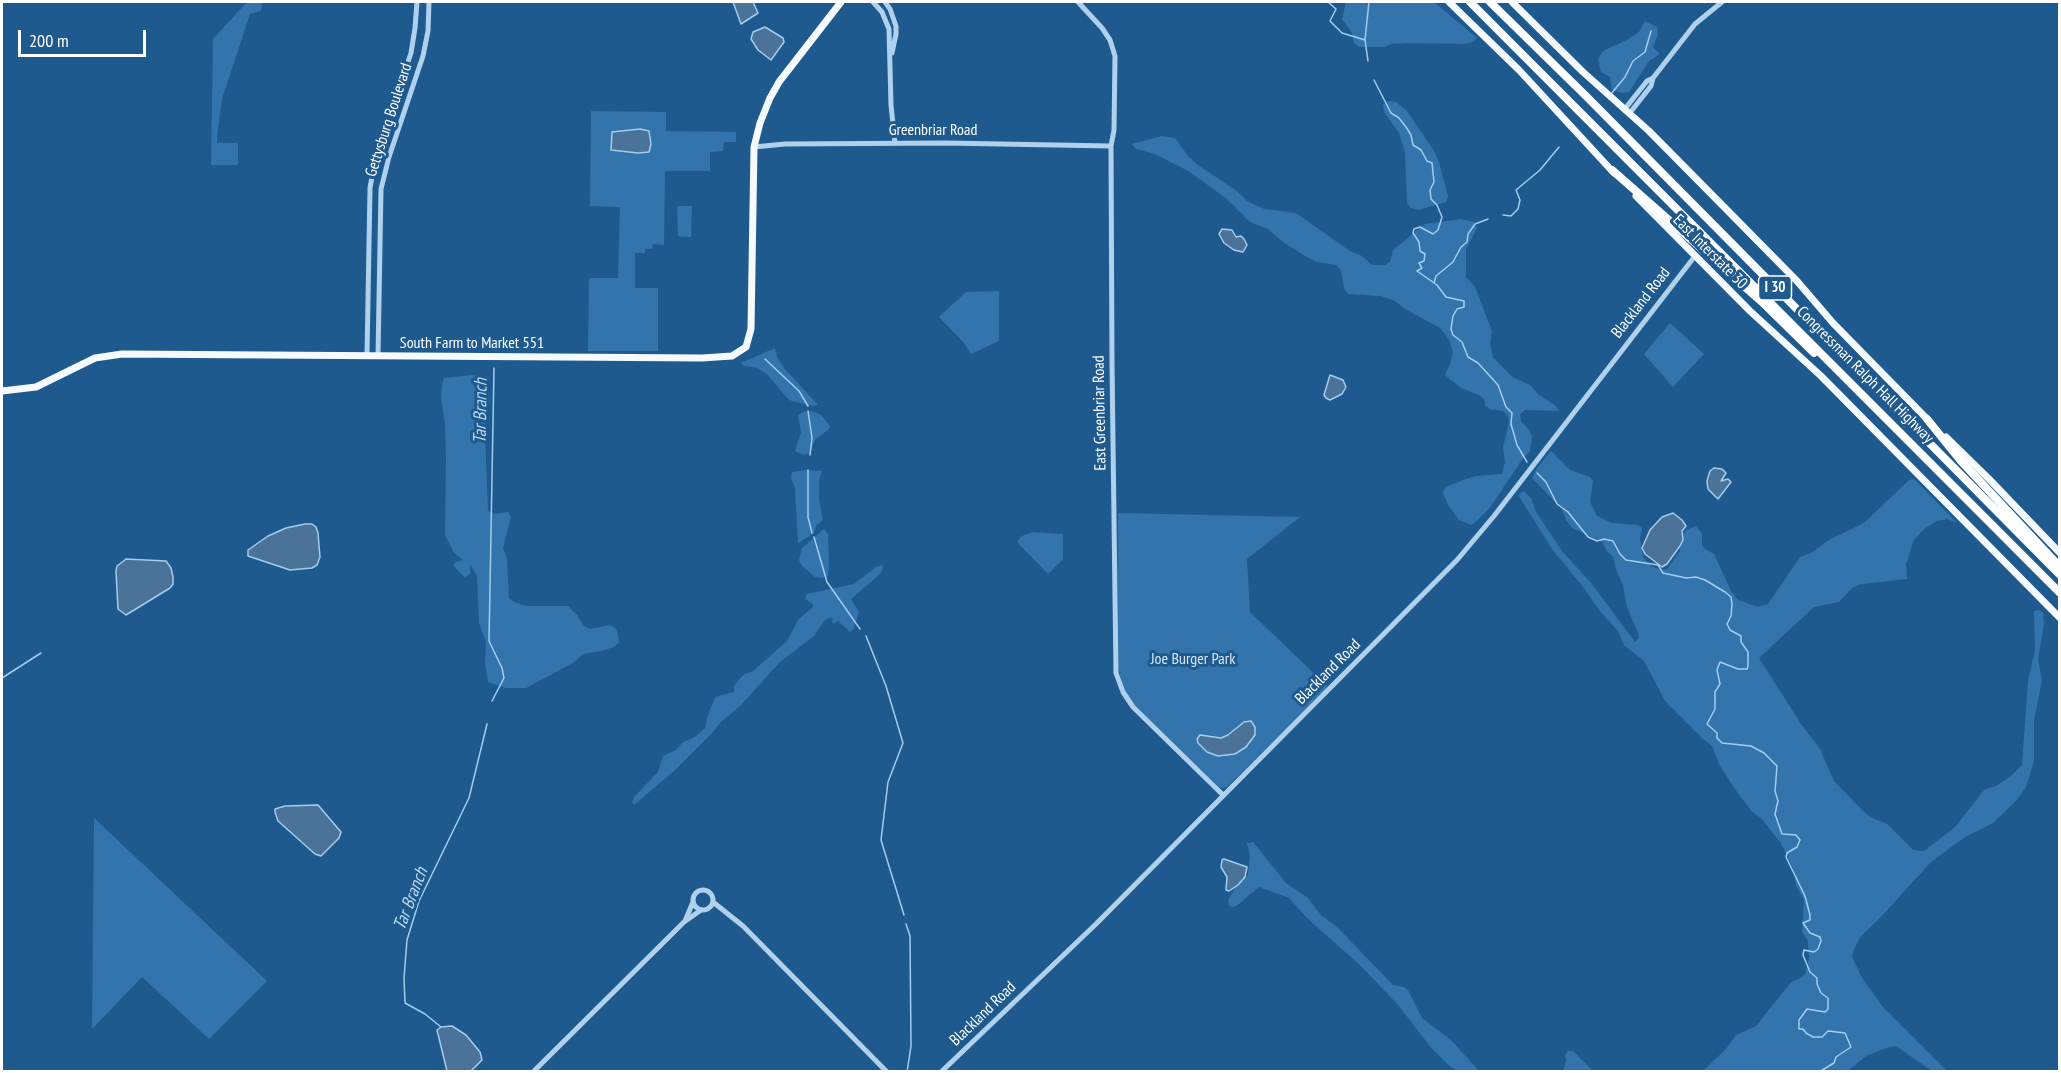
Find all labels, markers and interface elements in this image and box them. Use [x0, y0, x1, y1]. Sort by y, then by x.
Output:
scale bar [21, 18, 148, 56]
text: 200 m [29, 29, 69, 52]
street label: Gettysburg Boulevard [362, 61, 416, 179]
street label: Greenbriar Road [889, 120, 977, 140]
street label: East Interstate 30 [1669, 211, 1751, 293]
street label: Blackland Road [1607, 264, 1675, 342]
road number: I 30 [1758, 276, 1792, 300]
street label: Congressman Ralph Hall Highway [1793, 303, 1937, 447]
street label: South Farm to Market 551 [400, 333, 544, 353]
street label: East Greenbriar Road [1089, 355, 1111, 471]
water label: Tar Branch [470, 378, 492, 444]
street label: Blackland Road [1291, 635, 1365, 709]
park label: Joe Burger Park [1151, 649, 1235, 669]
water label: Tar Branch [389, 865, 433, 933]
street label: Blackland Road [946, 978, 1020, 1050]

